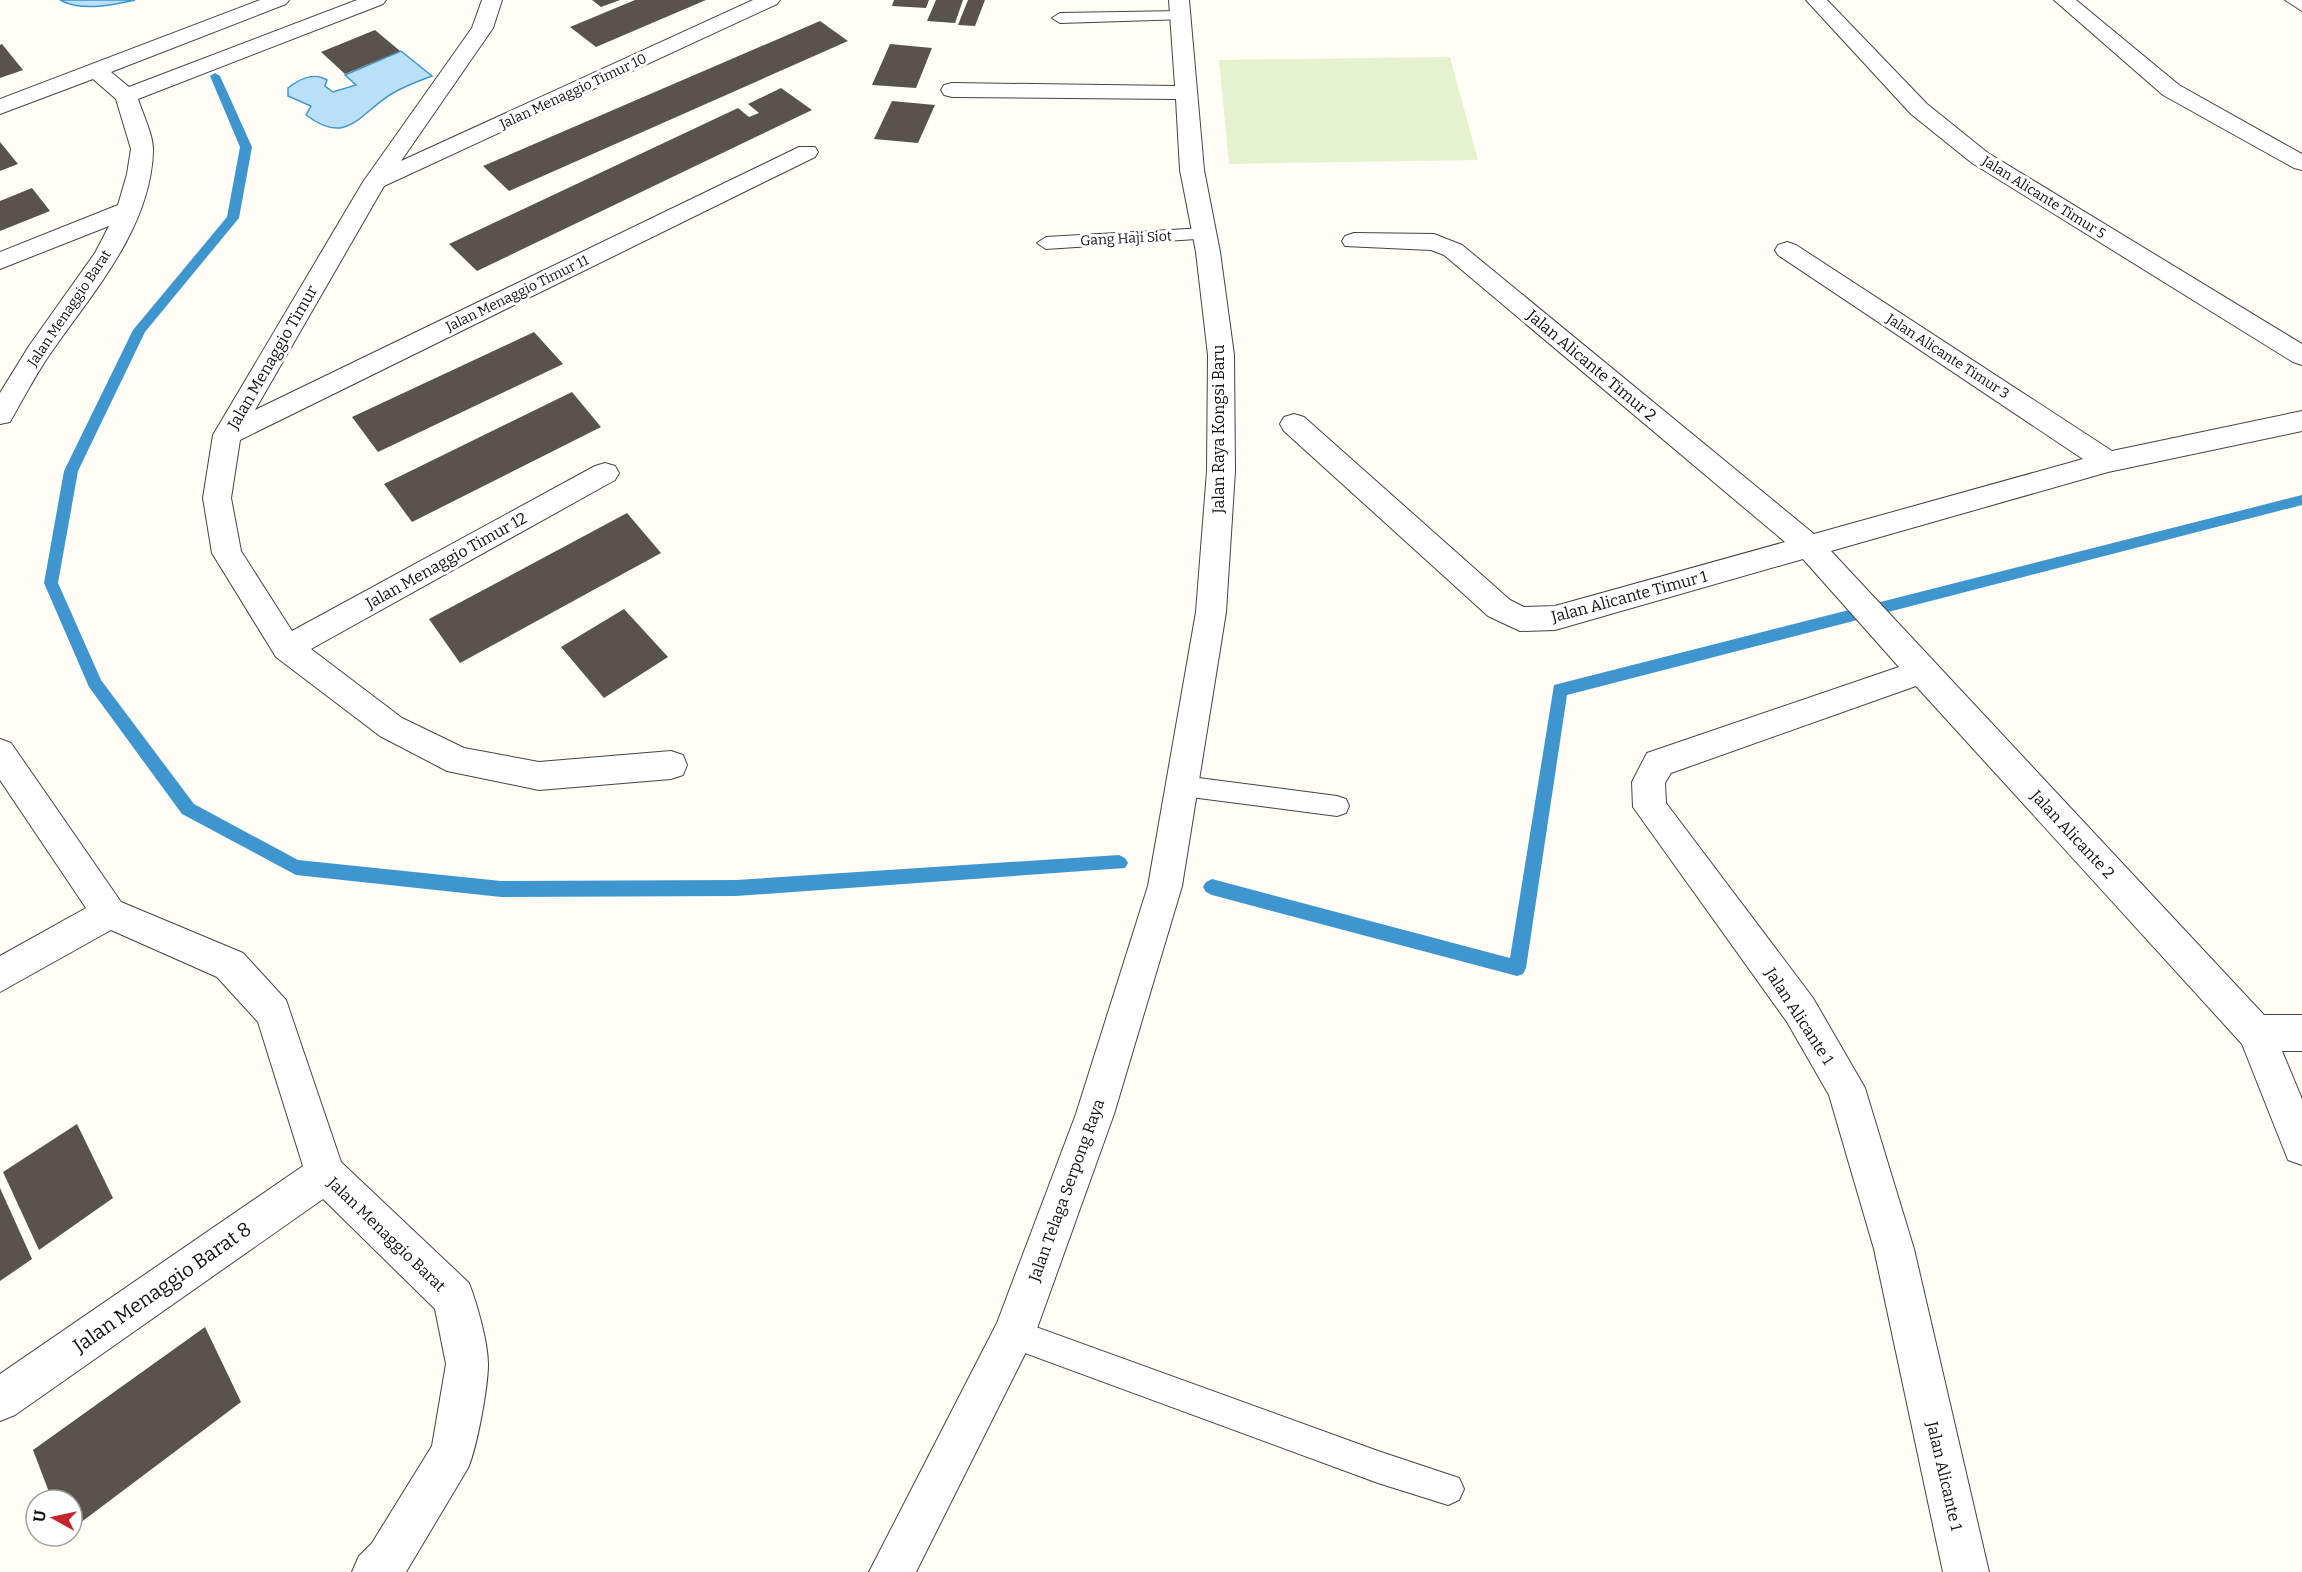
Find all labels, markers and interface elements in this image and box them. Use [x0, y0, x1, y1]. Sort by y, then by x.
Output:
street label: Jalan Menaggio Timur 10 [496, 50, 649, 133]
street label: Jalan Alicante Timur 5 [1978, 152, 2109, 242]
street label: Gang Haji Siot [1080, 228, 1172, 249]
street label: Jalan Menaggio Barat [24, 247, 115, 371]
street label: Jalan Menaggio Timur 11 [442, 251, 592, 336]
street label: Jalan Menaggio Timur [223, 282, 321, 433]
street label: Jalan Alicante Timur 2 [1522, 305, 1660, 425]
street label: Jalan Alicante Timur 3 [1882, 310, 2012, 402]
street label: Jalan Raya Kongsi Baru [1209, 345, 1228, 514]
street label: Jalan Menaggio Timur 12 [362, 508, 530, 613]
street label: Jalan Alicante Timur 1 [1548, 566, 1710, 627]
street label: Jalan Alicante 2 [2026, 786, 2118, 882]
street label: Jalan Alicante 1 [1761, 963, 1838, 1069]
street label: Jalan Telaga Serpong Raya [1024, 1096, 1108, 1285]
street label: Jalan Menaggio Barat [323, 1172, 450, 1296]
street label: Jalan Menaggio Barat 8 [68, 1216, 256, 1358]
street label: Jalan Alicante 1 [1922, 1419, 1966, 1533]
north arrow [24, 1488, 84, 1548]
text: U [29, 1509, 50, 1523]

